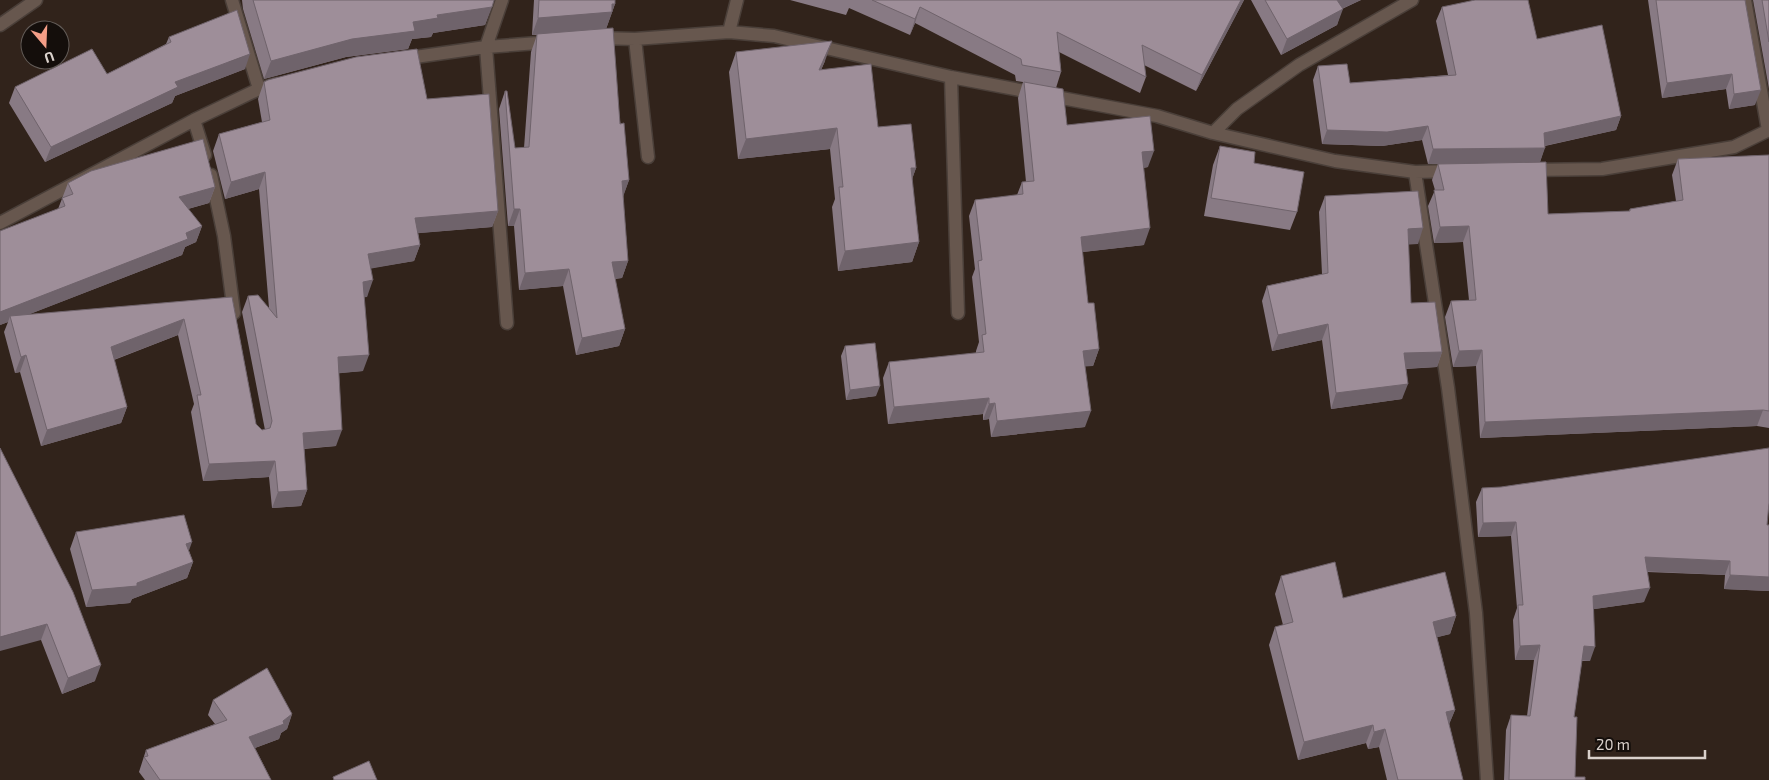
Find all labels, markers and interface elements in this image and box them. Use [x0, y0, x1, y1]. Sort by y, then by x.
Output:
north arrow [20, 20, 70, 70]
text: U [42, 48, 57, 67]
scale bar [1589, 728, 1705, 760]
text: 20 m [1596, 735, 1630, 753]

